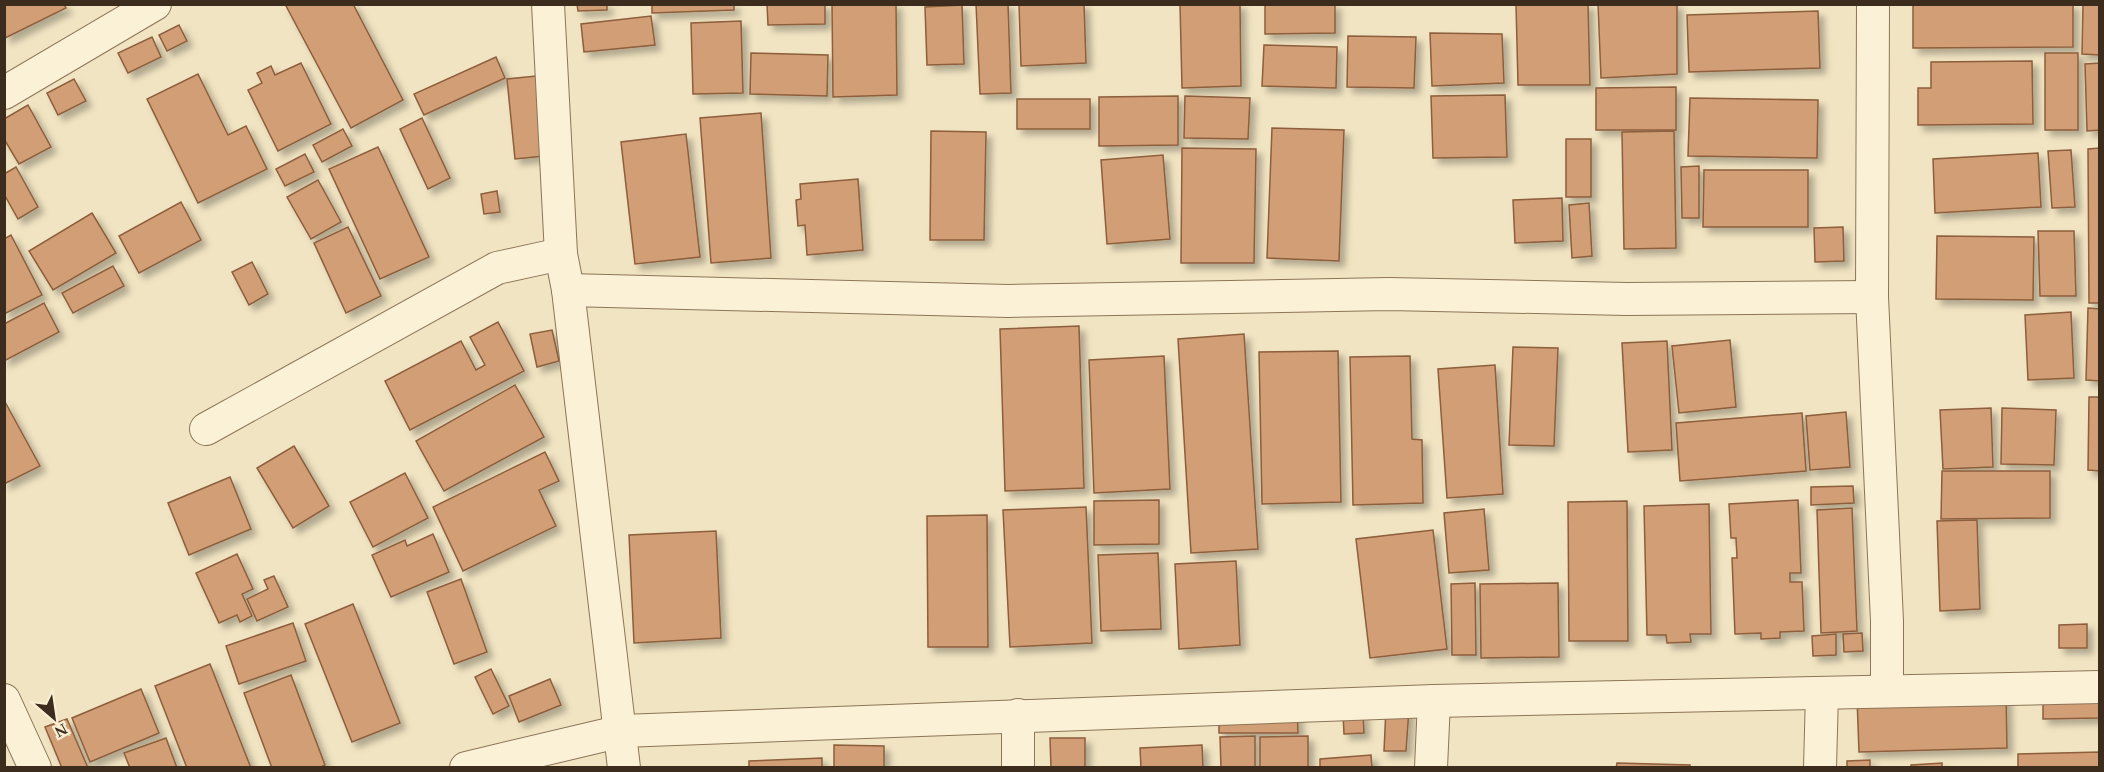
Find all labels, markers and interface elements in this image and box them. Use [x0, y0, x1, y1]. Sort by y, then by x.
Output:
north arrow [24, 688, 84, 748]
text: N [51, 720, 70, 741]

